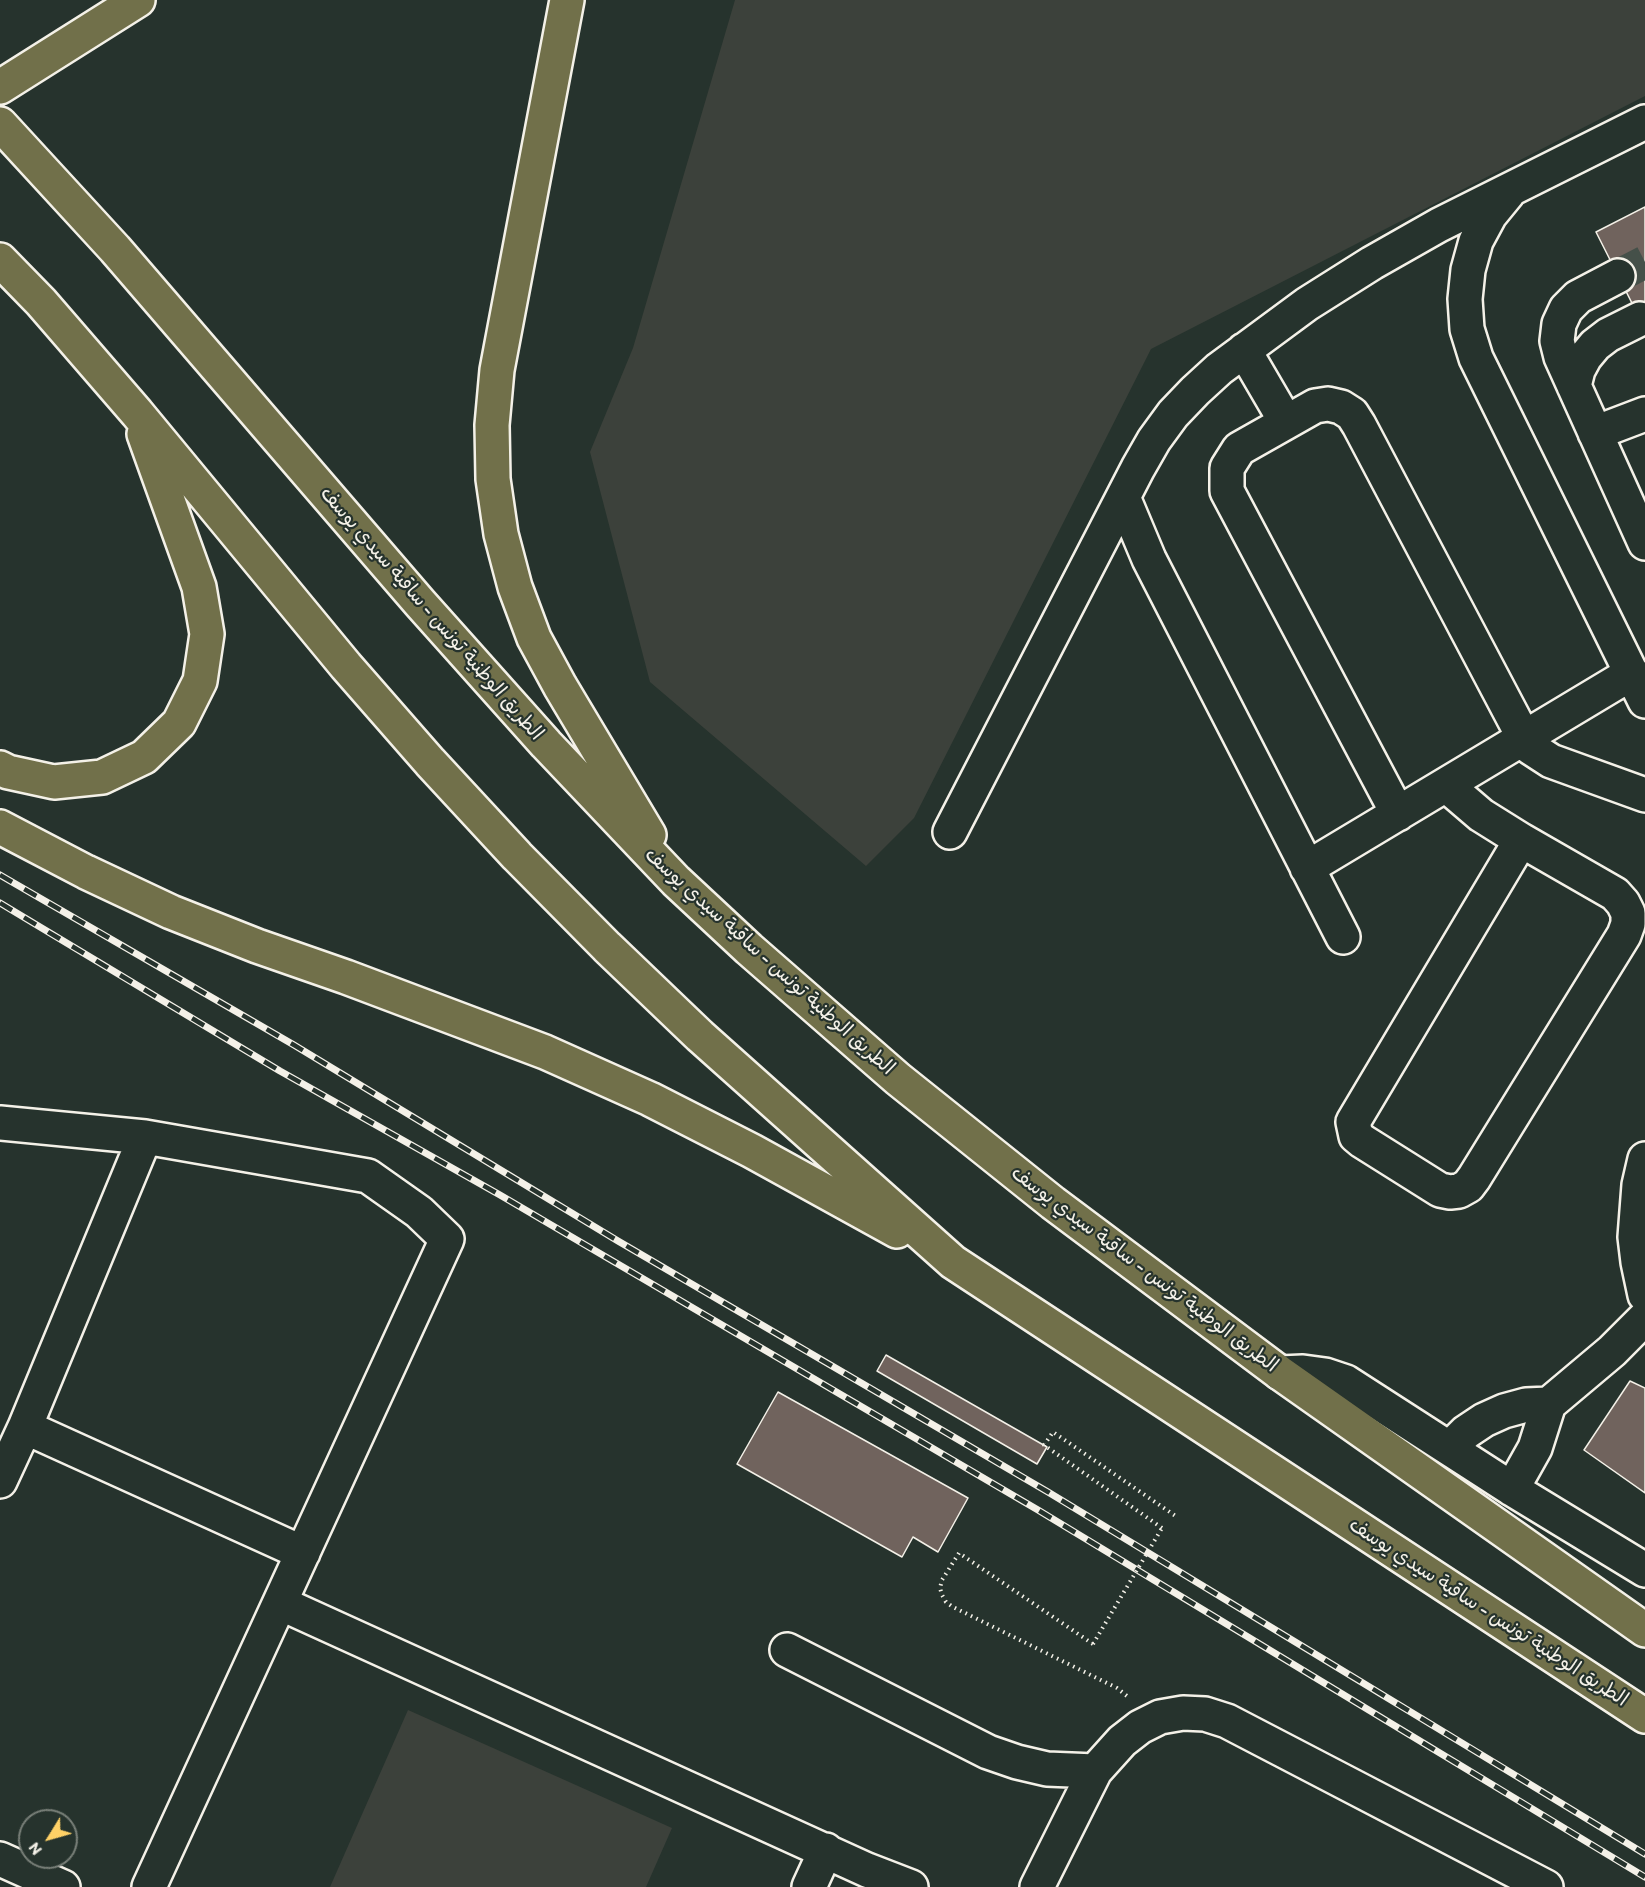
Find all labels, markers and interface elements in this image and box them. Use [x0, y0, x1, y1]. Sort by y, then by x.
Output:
street label: الطريق الوطنية تونس - ساقية سيدي يوسف [314, 482, 548, 746]
street label: الطريق الوطنية تونس - ساقية سيدي يوسف [639, 843, 899, 1081]
street label: الطريق الوطنية تونس - ساقية سيدي يوسف [1006, 1162, 1282, 1378]
street label: الطريق الوطنية تونس - ساقية سيدي يوسف [1344, 1514, 1632, 1712]
north arrow [18, 1809, 78, 1869]
text: N [24, 1839, 46, 1859]

